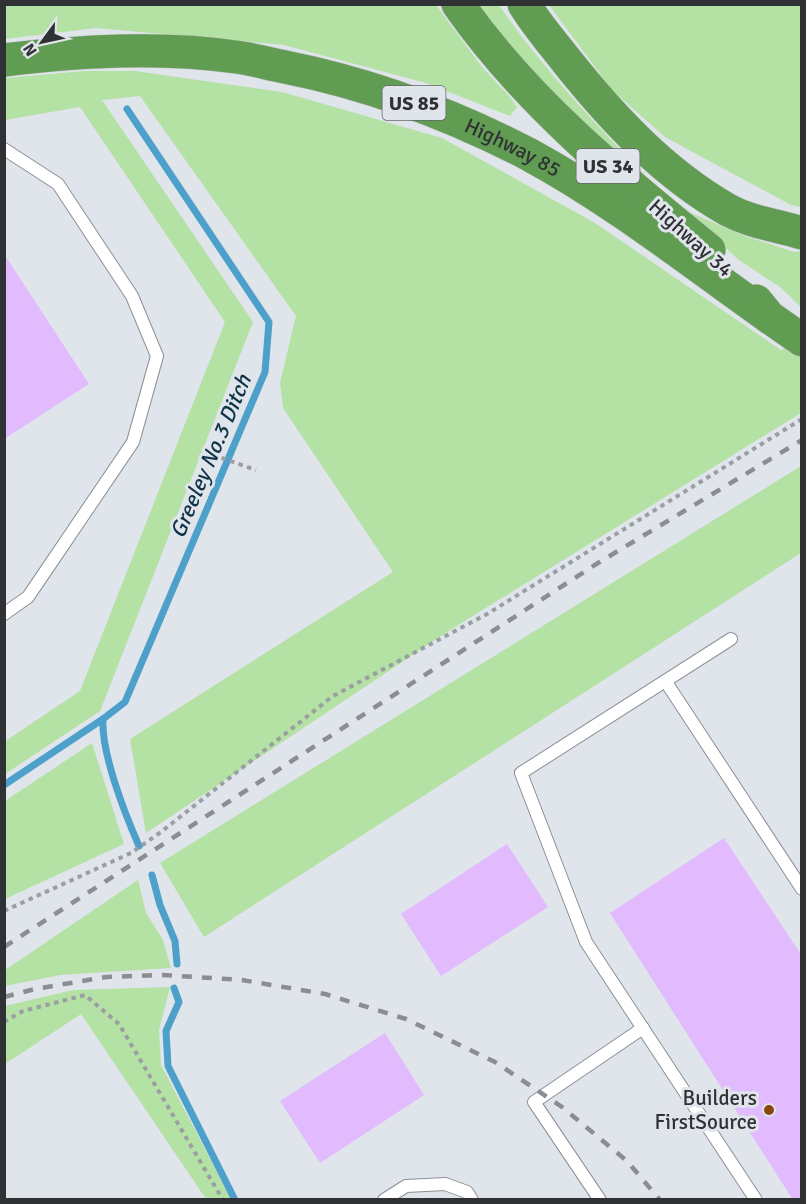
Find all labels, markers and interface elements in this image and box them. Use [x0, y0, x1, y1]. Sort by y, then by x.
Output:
north arrow [12, 12, 72, 72]
text: N [19, 40, 42, 60]
road number: US 85 [382, 86, 446, 120]
street label: Highway 85 [461, 112, 566, 183]
road number: US 34 [576, 149, 640, 183]
street label: Highway 34 [643, 193, 739, 283]
water label: Greeley No.3 Ditch [164, 370, 257, 542]
place label: Builders FirstSource [654, 1085, 757, 1135]
marker: Builders FirstSource [762, 1103, 776, 1117]

